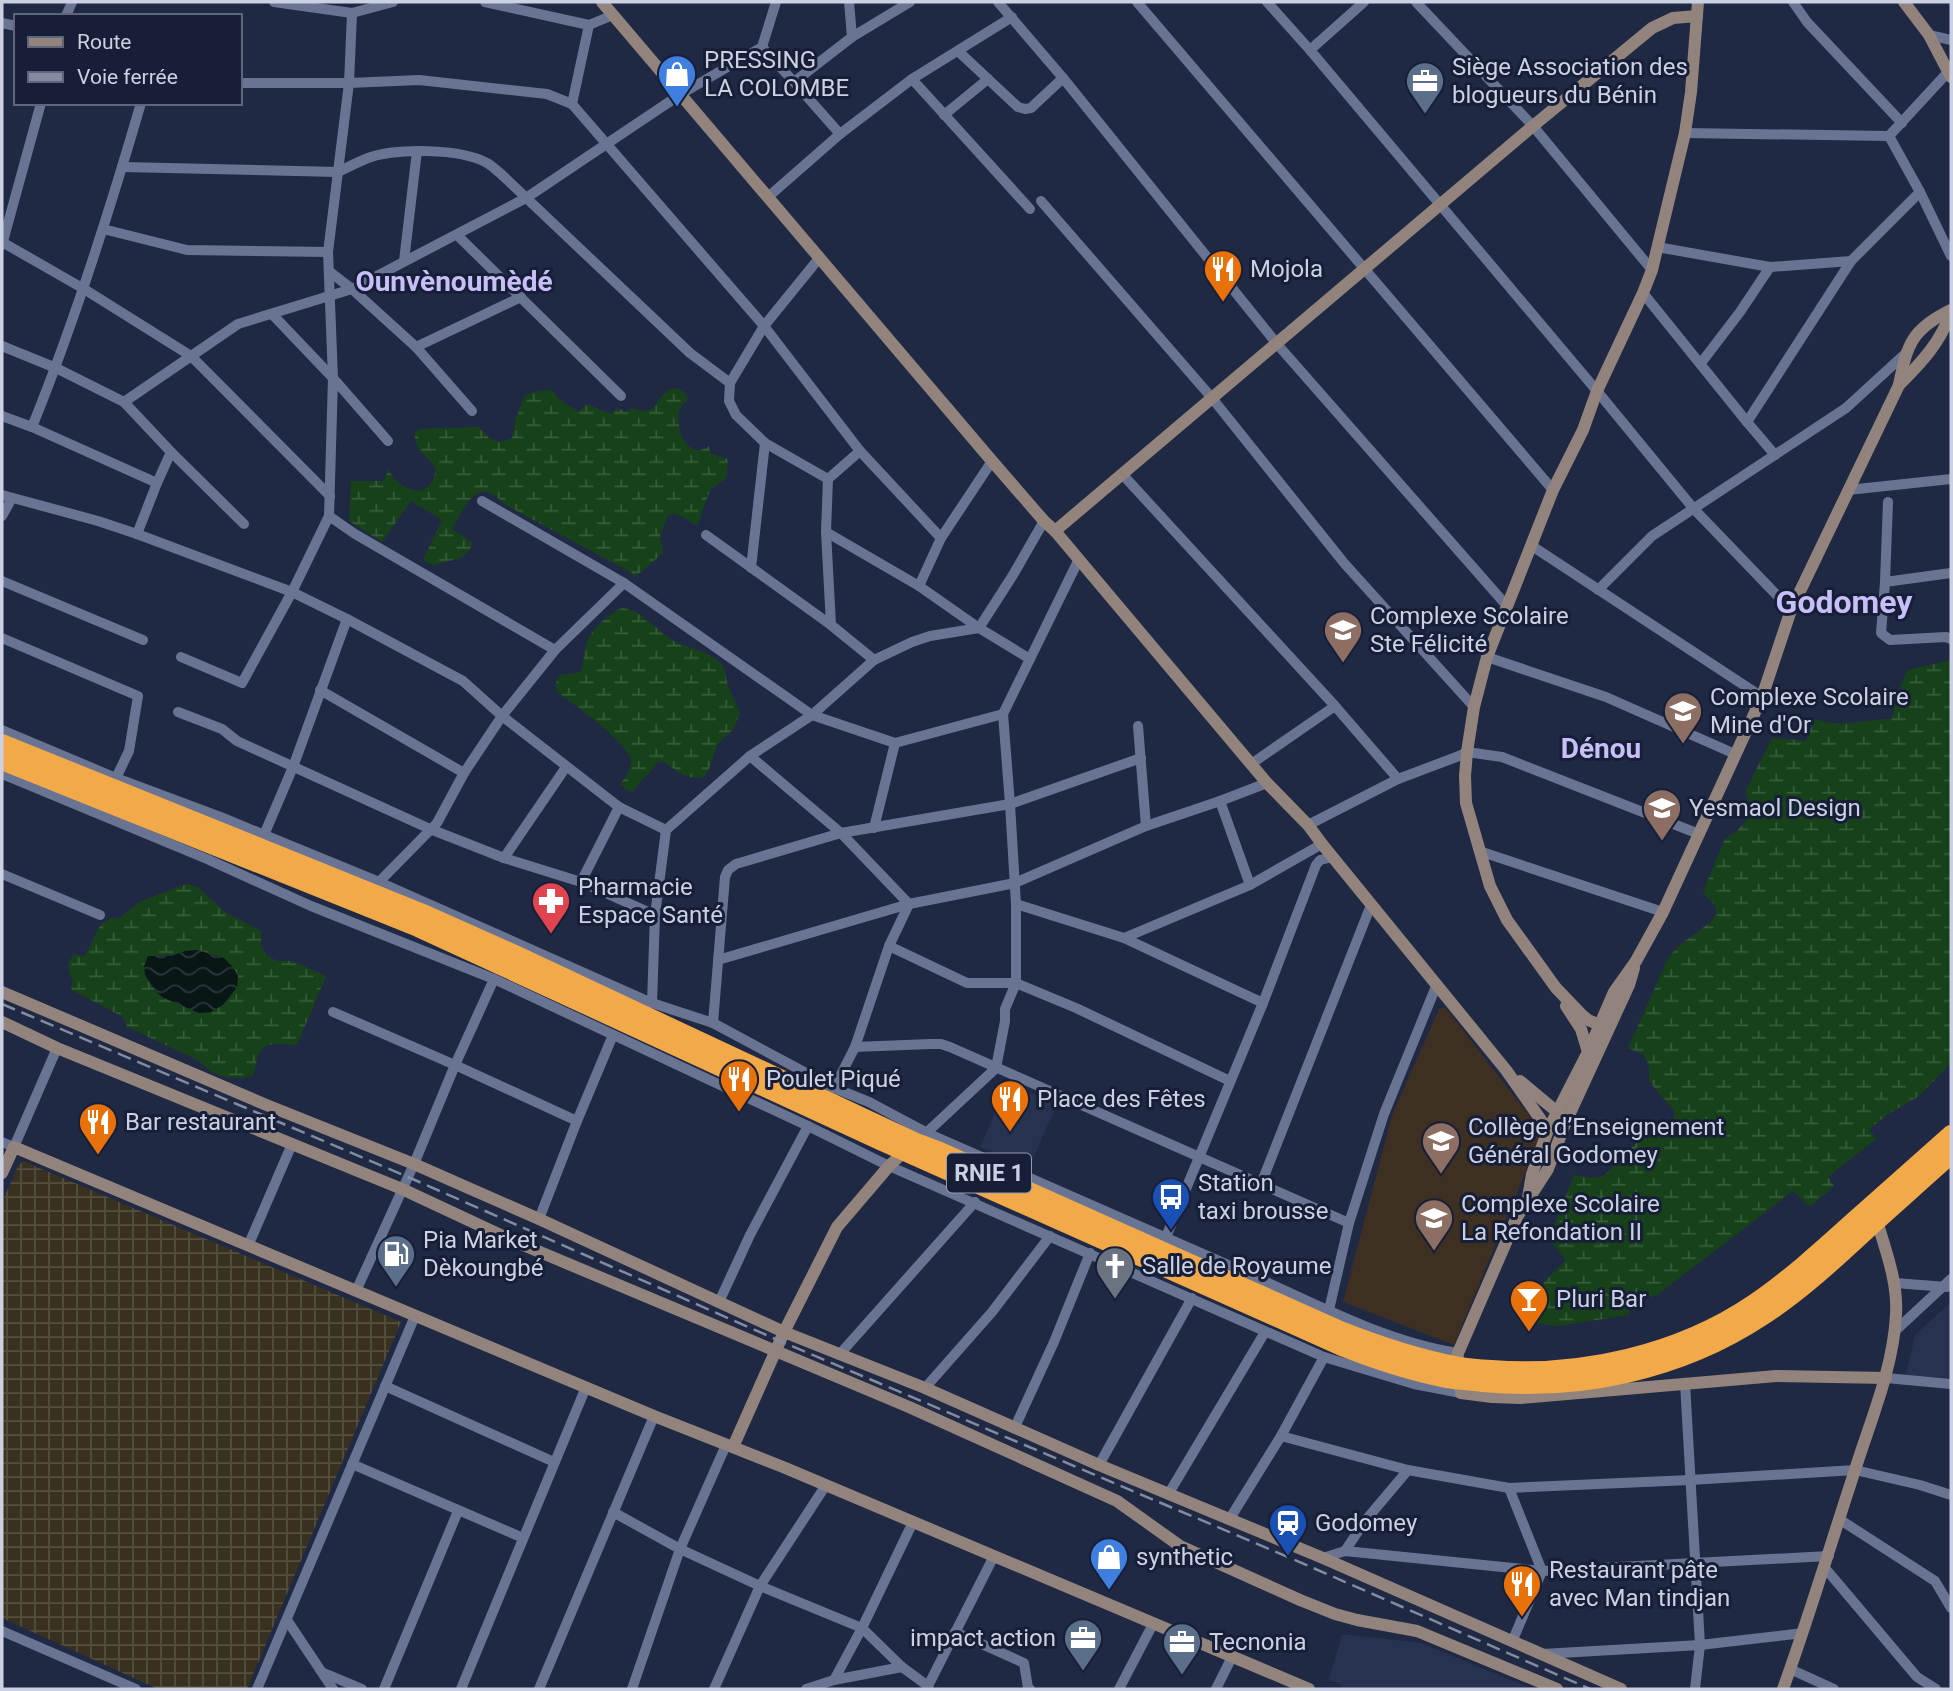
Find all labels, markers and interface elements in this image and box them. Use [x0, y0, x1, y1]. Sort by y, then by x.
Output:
legend [14, 14, 242, 105]
text: Route [77, 30, 132, 54]
place label: PRESSING LA COLOMBE [704, 46, 849, 102]
shop icon: PRESSING LA COLOMBE [656, 53, 698, 108]
place label: Siège Association des blogueurs du Bénin [1452, 53, 1688, 109]
office icon: Siège Association des blogueurs du Bénin [1404, 60, 1446, 115]
text: Voie ferrée [77, 65, 178, 89]
restaurant icon: Mojola [1202, 248, 1244, 303]
place label: Mojola [1250, 255, 1323, 283]
district label: Ounvènoumèdé [355, 265, 553, 298]
district label: Godomey [1776, 583, 1913, 621]
place label: Complexe Scolaire Ste Félicité [1370, 602, 1569, 658]
school or university icon: Complexe Scolaire Ste Félicité [1322, 609, 1364, 664]
place label: Complexe Scolaire Mine d'Or [1710, 683, 1909, 739]
school or university icon: Complexe Scolaire Mine d'Or [1662, 690, 1704, 745]
district label: Dénou [1561, 732, 1641, 765]
school or university icon: Yesmaol Design [1641, 787, 1683, 842]
place label: Yesmaol Design [1689, 794, 1861, 822]
place label: Pharmacie Espace Santé [578, 873, 723, 929]
pharmacy icon: Pharmacie Espace Santé [530, 880, 572, 935]
restaurant icon: Poulet Piqué [718, 1058, 760, 1113]
place label: Poulet Piqué [766, 1065, 901, 1093]
restaurant icon: Place des Fêtes [989, 1078, 1031, 1133]
place label: Place des Fêtes [1037, 1085, 1206, 1113]
restaurant icon: Bar restaurant [77, 1101, 119, 1156]
place label: Bar restaurant [125, 1108, 276, 1136]
place label: Collège d’Enseignement Général Godomey [1468, 1113, 1725, 1169]
school or university icon: Collège d’Enseignement Général Godomey [1420, 1120, 1462, 1175]
road number: RNIE 1 [947, 1154, 1031, 1192]
place label: Station taxi brousse [1198, 1169, 1328, 1225]
bus stop icon: Station taxi brousse [1150, 1176, 1192, 1231]
place label: Complexe Scolaire La Refondation II [1461, 1190, 1660, 1246]
school or university icon: Complexe Scolaire La Refondation II [1413, 1197, 1455, 1252]
place label: Pia Market Dèkoungbé [423, 1226, 544, 1282]
fuel station icon: Pia Market Dèkoungbé [375, 1233, 417, 1288]
church icon: Salle de Royaume [1094, 1245, 1136, 1300]
place label: Salle de Royaume [1142, 1252, 1331, 1280]
bar icon: Pluri Bar [1508, 1278, 1550, 1333]
place label: Pluri Bar [1556, 1285, 1646, 1313]
station icon: Godomey [1267, 1502, 1309, 1557]
place label: Godomey [1315, 1509, 1418, 1537]
shop icon: synthetic [1088, 1536, 1130, 1591]
place label: synthetic [1136, 1543, 1233, 1571]
place label: Restaurant pâte avec Man tindjan [1549, 1556, 1730, 1612]
restaurant icon: Restaurant pâte avec Man tindjan [1501, 1563, 1543, 1618]
office icon: impact action [1062, 1617, 1104, 1672]
office icon: Tecnonia [1161, 1621, 1203, 1676]
place label: impact action [910, 1624, 1056, 1652]
place label: Tecnonia [1209, 1628, 1307, 1656]

